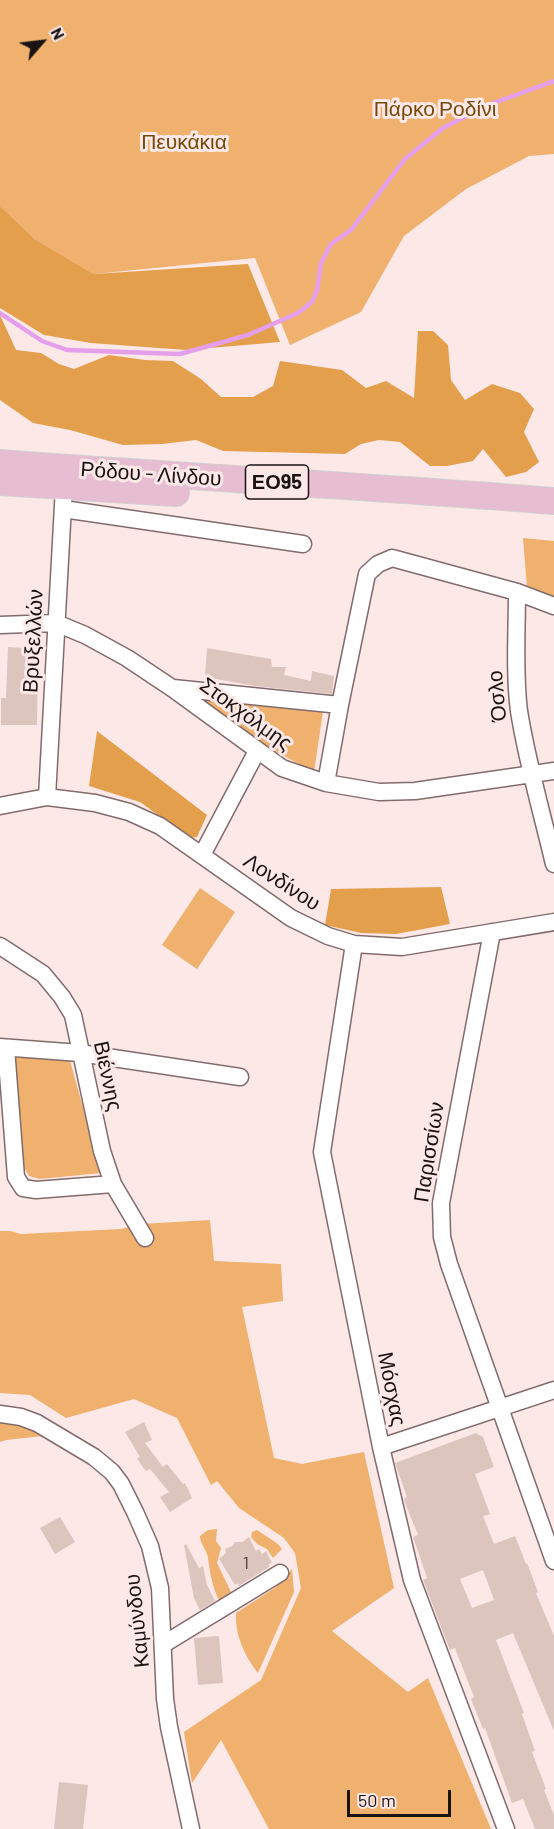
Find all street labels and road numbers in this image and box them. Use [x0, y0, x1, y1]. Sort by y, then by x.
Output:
street label: Ρόδου - Λίνδου [80, 457, 222, 491]
road number: ΕΟ95 [246, 465, 308, 499]
street label: Βρυξελλών [18, 589, 48, 693]
street label: Όσλο [482, 669, 512, 723]
street label: Στοκχόλμης [195, 672, 297, 756]
street label: Λονδίνου [239, 848, 325, 916]
street label: Βιέννης [88, 1039, 128, 1113]
street label: Παρισσίων [409, 1100, 449, 1204]
street label: Μόσχας [372, 1350, 412, 1428]
street label: Καμύνδου [120, 1573, 154, 1669]

